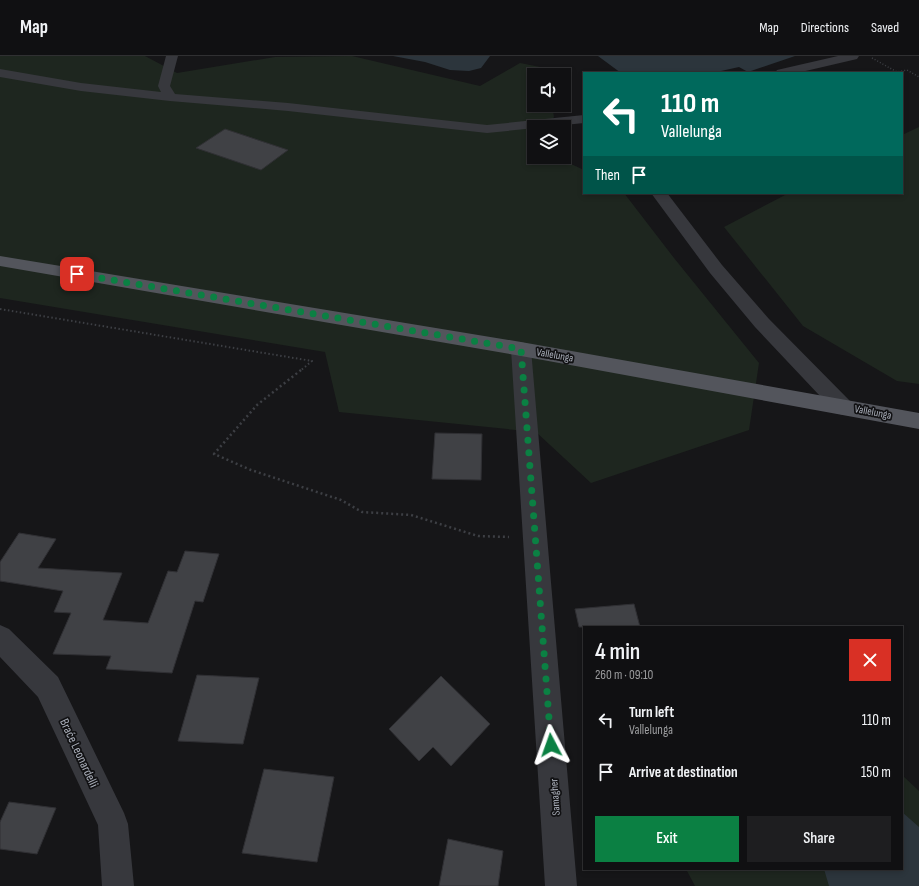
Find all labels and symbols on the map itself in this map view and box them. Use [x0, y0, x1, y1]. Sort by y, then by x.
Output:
pin [60, 257, 94, 291]
street label: Vallelunga [536, 345, 574, 365]
street label: Vallelunga [853, 402, 893, 422]
street label: Braće Leonardelli [56, 716, 102, 790]
position arrow [530, 724, 572, 766]
street label: Samagher [547, 778, 563, 816]

